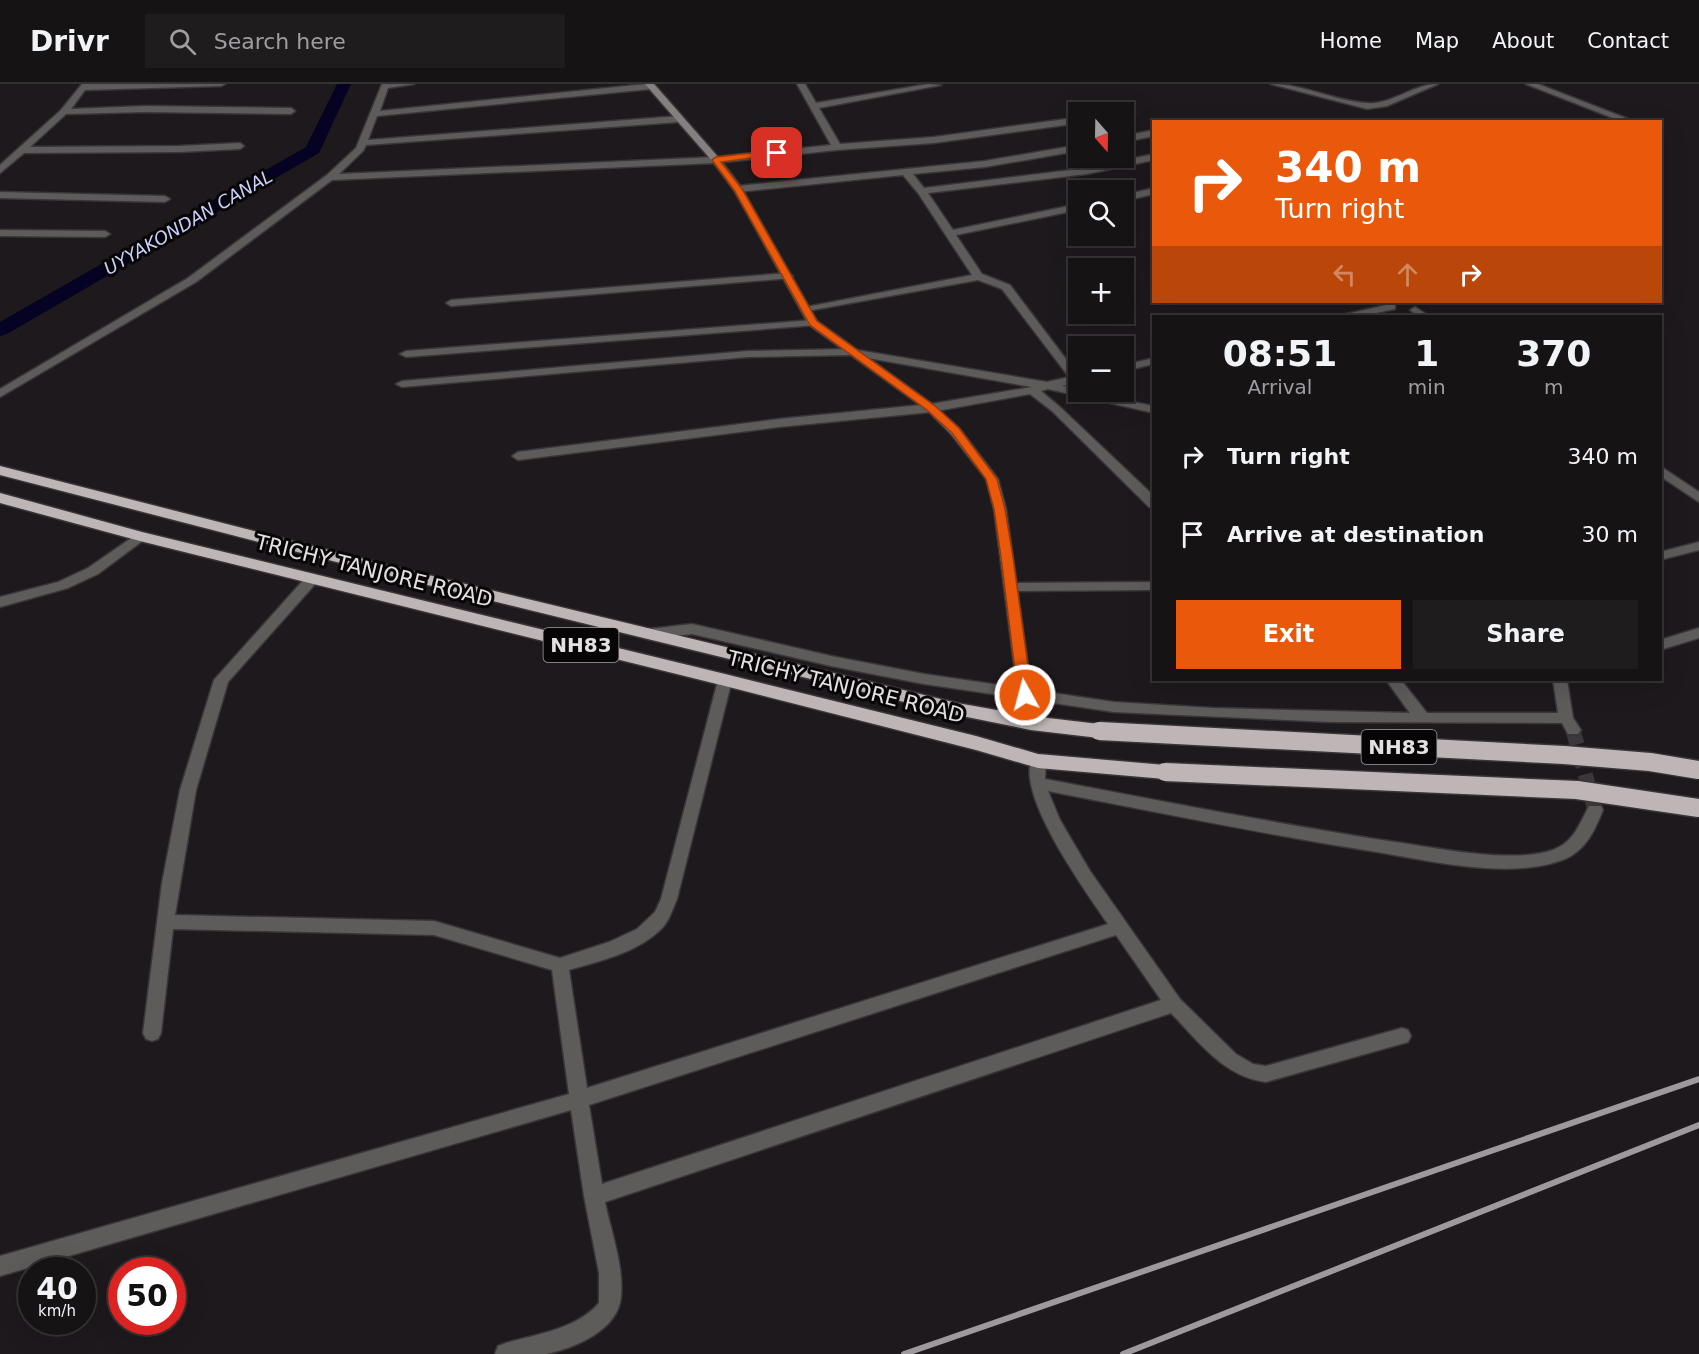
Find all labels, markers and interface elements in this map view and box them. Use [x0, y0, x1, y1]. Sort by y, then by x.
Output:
search box [145, 14, 565, 68]
text: Drivr [30, 25, 109, 58]
icon: search [166, 25, 199, 58]
text: Search here [214, 29, 346, 54]
text: Home [1320, 29, 1382, 53]
text: Map [1415, 29, 1459, 53]
text: About [1492, 29, 1554, 53]
text: Contact [1587, 29, 1669, 53]
north arrow [1068, 102, 1134, 168]
map controls [1068, 102, 1134, 402]
pin [751, 127, 802, 178]
icon: arrive [760, 136, 793, 169]
text: 340 m [1275, 143, 1421, 192]
icon: right [1176, 144, 1254, 222]
water label: UYYAKONDAN CANAL [100, 165, 276, 279]
button: search [1068, 180, 1134, 246]
text: Turn right [1275, 193, 1404, 224]
button: + [1068, 258, 1134, 324]
icon: left [1328, 258, 1361, 291]
icon: ahead [1391, 258, 1424, 291]
icon: right [1454, 258, 1487, 291]
text: 08:51 [1223, 333, 1337, 374]
text: 1 [1414, 333, 1439, 374]
text: 370 [1516, 333, 1591, 374]
button: − [1068, 336, 1134, 402]
text: Arrival [1247, 375, 1312, 399]
text: min [1408, 375, 1446, 399]
text: m [1544, 375, 1564, 399]
icon: right [1176, 440, 1209, 473]
text: Turn right [1227, 444, 1350, 469]
text: 340 m [1568, 444, 1638, 469]
icon: arrive [1176, 518, 1209, 551]
text: Arrive at destination [1227, 522, 1484, 547]
text: 30 m [1582, 522, 1638, 547]
street label: TRICHY TANJORE ROAD [252, 530, 495, 612]
button: Exit [1176, 600, 1401, 669]
button: Share [1413, 600, 1638, 669]
road number: NH83 [544, 628, 618, 662]
street label: TRICHY TANJORE ROAD [724, 646, 967, 728]
position arrow [993, 663, 1057, 727]
road number: NH83 [1362, 730, 1436, 764]
speed limit sign: 50 [108, 1257, 186, 1335]
text: 40 [36, 1271, 78, 1306]
text: km/h [38, 1302, 76, 1320]

